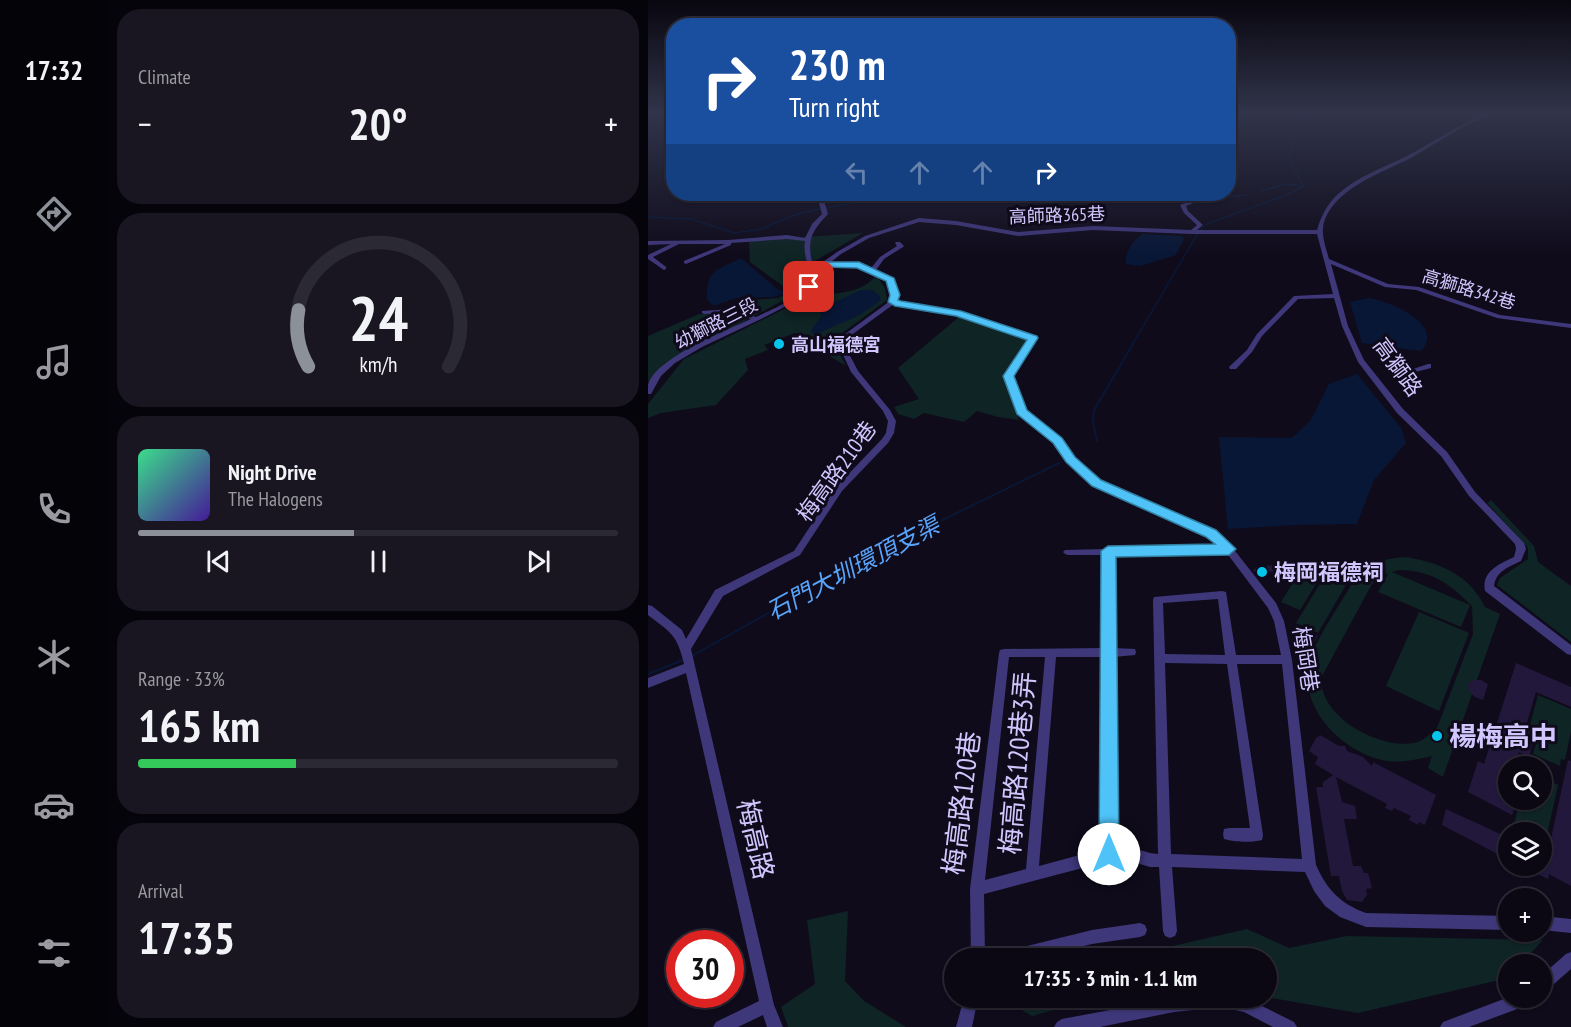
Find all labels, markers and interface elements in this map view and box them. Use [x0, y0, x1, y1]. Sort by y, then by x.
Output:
text: 230 m [789, 37, 886, 92]
icon: right [690, 42, 768, 120]
text: 17:32 [25, 53, 83, 87]
text: Climate [138, 64, 191, 90]
text: Turn right [789, 90, 880, 124]
text: 20° [348, 94, 408, 152]
text: − [138, 102, 152, 145]
text: + [604, 102, 618, 145]
icon: left [840, 156, 873, 189]
icon: ahead [903, 156, 936, 189]
icon: ahead [966, 156, 999, 189]
icon: right [1029, 156, 1062, 189]
icon: directions [33, 193, 75, 235]
street label: 高師路365巷 [1008, 202, 1106, 228]
pin [783, 261, 834, 312]
street label: 高獅路342巷 [1420, 264, 1518, 314]
icon: arrive [792, 270, 825, 303]
text: 24 [348, 277, 408, 358]
street label: 幼獅路三段 [671, 292, 761, 354]
street label: 高獅路 [1367, 332, 1429, 402]
place label: 高山福德宮 [791, 333, 881, 356]
marker: 高山福德宮 [772, 337, 786, 351]
icon: music [33, 341, 75, 383]
text: km/h [359, 350, 397, 378]
street label: 梅高路210巷 [790, 415, 882, 527]
text: Night Drive [228, 458, 317, 486]
text: The Halogens [228, 486, 323, 512]
icon: phone [33, 488, 75, 530]
water label: 石門大圳環頂支渠 [761, 508, 948, 627]
icon: previous [202, 545, 235, 578]
icon: pause [362, 545, 395, 578]
icon: next [522, 545, 555, 578]
place label: 梅岡福德祠 [1274, 558, 1384, 586]
marker: 梅岡福德祠 [1255, 565, 1269, 579]
street label: 梅岡巷 [1287, 624, 1325, 694]
icon: climate [33, 636, 75, 678]
text: Range · 33% [138, 666, 225, 692]
street label: 梅高路120巷3弄 [992, 670, 1042, 856]
text: 165 km [138, 696, 260, 754]
place label: 楊梅高中 [1449, 719, 1557, 753]
street label: 梅高路120巷 [935, 729, 987, 877]
marker: 楊梅高中 [1430, 729, 1444, 743]
map controls [1498, 756, 1552, 1008]
button: search [1498, 756, 1552, 810]
icon: car [33, 784, 75, 826]
street label: 梅高路 [730, 796, 782, 882]
position arrow [1077, 822, 1141, 886]
button: layers [1498, 822, 1552, 876]
text: Arrival [138, 878, 183, 904]
button: + [1498, 888, 1552, 942]
text: 17:35 [138, 908, 235, 966]
speed limit sign: 30 [666, 930, 744, 1008]
icon: filters [33, 932, 75, 974]
button: − [1498, 954, 1552, 1008]
text: 17:35 · 3 min · 1.1 km [1024, 964, 1197, 992]

